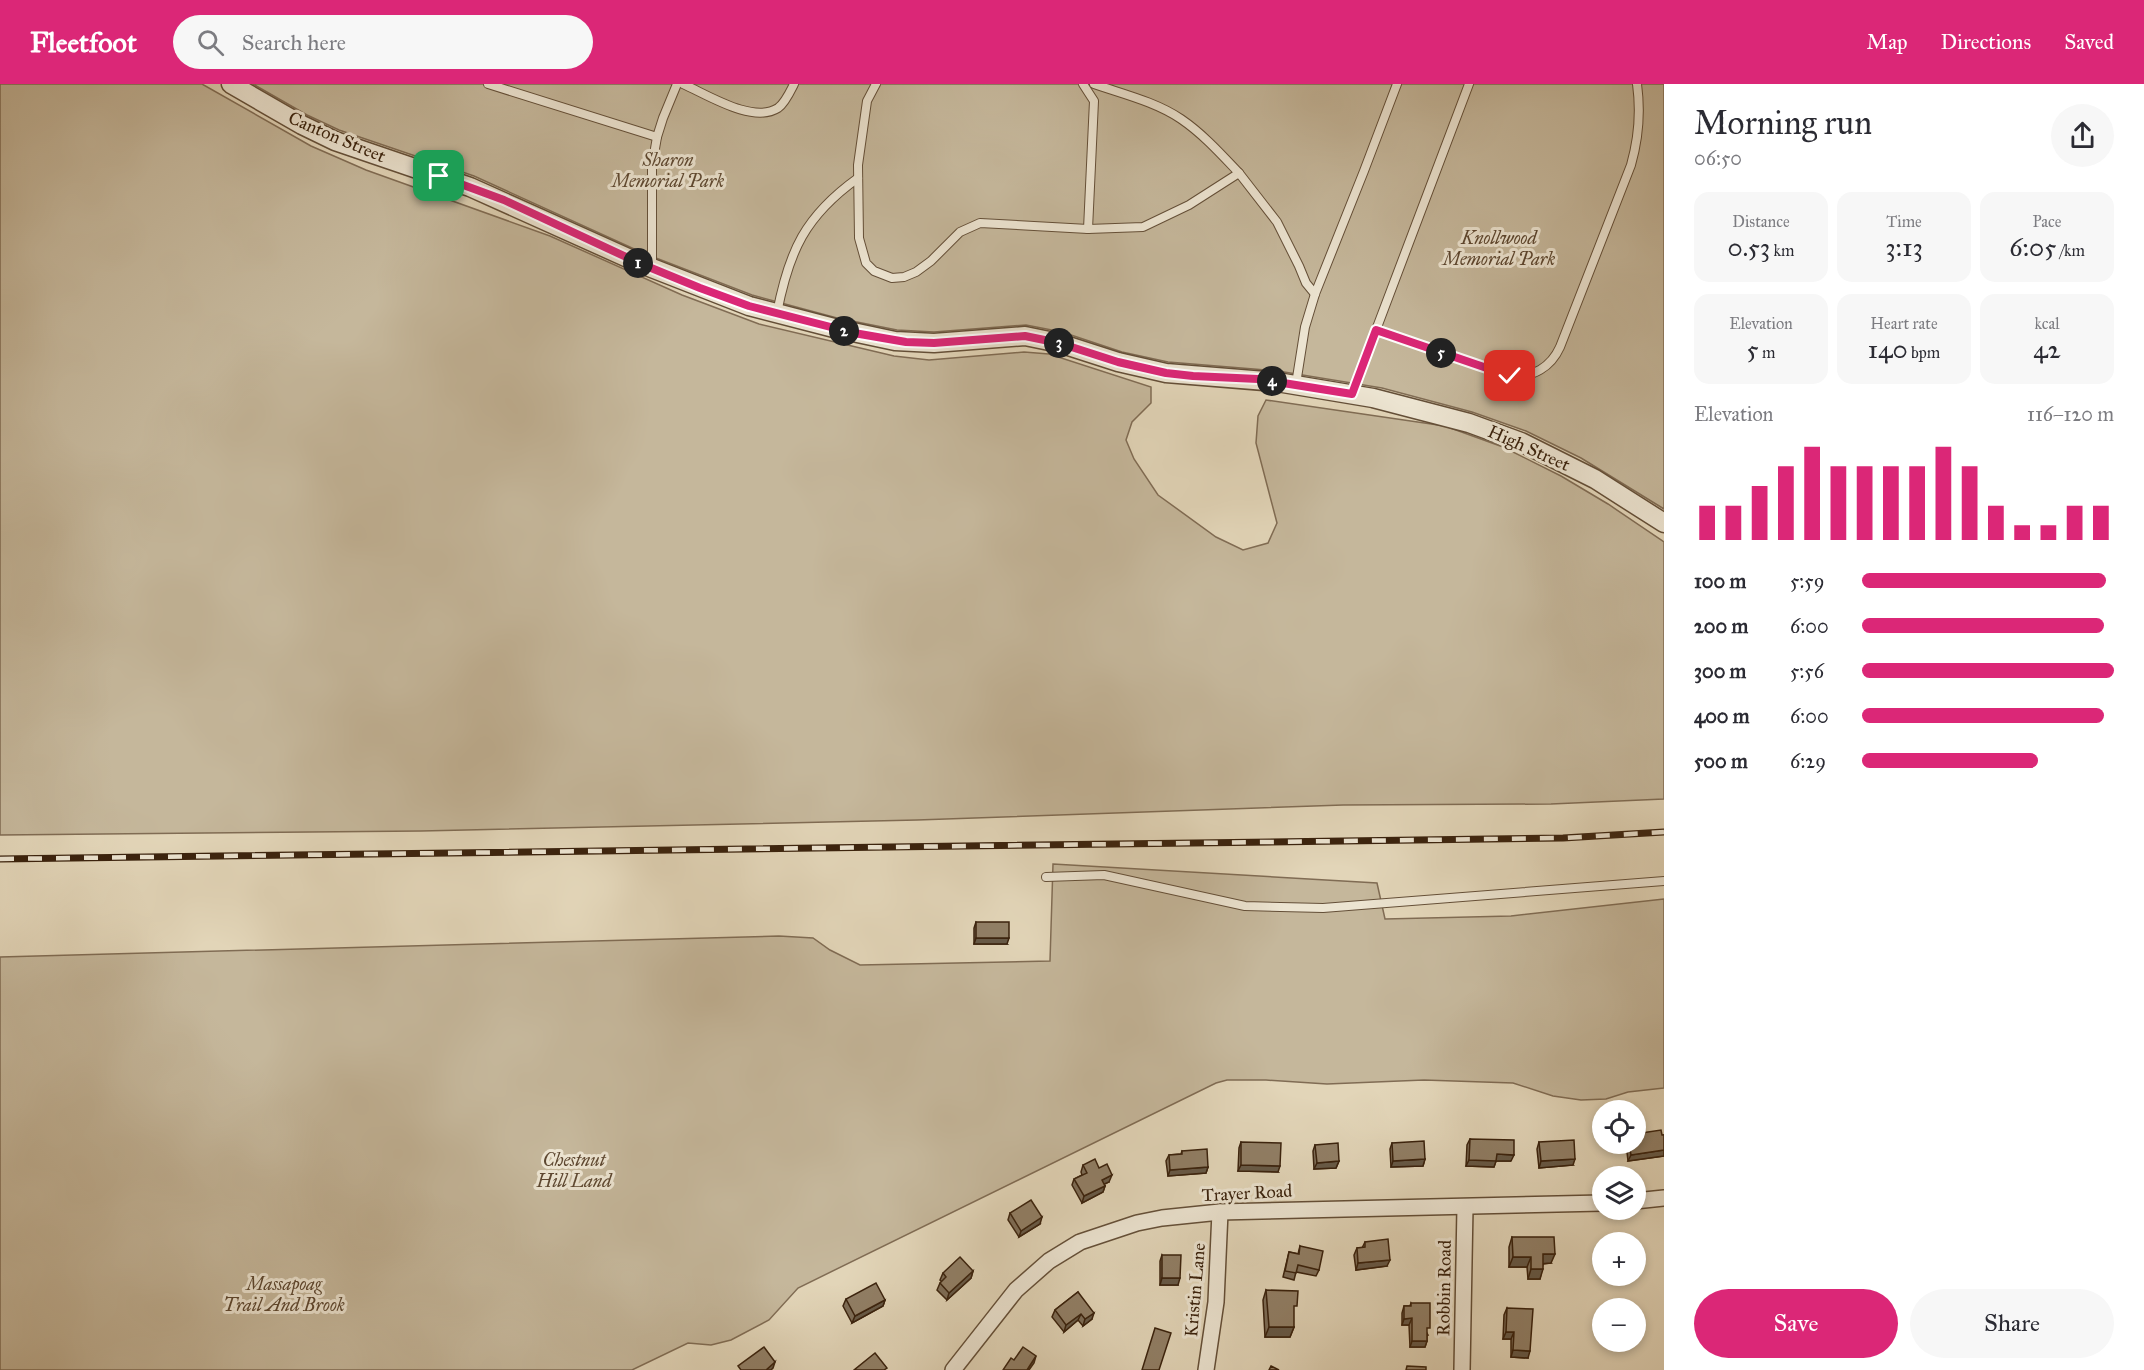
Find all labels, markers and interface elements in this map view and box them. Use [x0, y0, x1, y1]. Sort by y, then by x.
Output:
search box [173, 15, 593, 69]
text: Fleetfoot [30, 25, 137, 60]
icon: search [194, 26, 227, 59]
text: Search here [242, 29, 346, 56]
text: Map [1867, 29, 1908, 55]
text: Directions [1941, 29, 2031, 55]
text: Saved [2064, 29, 2114, 55]
text: Morning run [1694, 103, 1872, 143]
button: share [2051, 104, 2114, 167]
street label: Canton Street [285, 107, 389, 168]
text: 06:50 [1694, 146, 1742, 170]
park label: Sharon Memorial Park [610, 149, 724, 192]
pin [413, 150, 464, 201]
icon: arrive [422, 159, 455, 192]
text: Distance [1732, 212, 1790, 231]
text: Time [1886, 212, 1922, 231]
text: Pace [2032, 212, 2062, 231]
park label: Knollwood Memorial Park [1441, 227, 1555, 270]
text: 0.53 [1728, 231, 1770, 263]
text: 3:13 [1885, 231, 1923, 263]
text: 6:05 [2009, 231, 2056, 263]
text: km [1770, 241, 1794, 260]
text: /km [2056, 241, 2085, 260]
pin: 1 [623, 248, 653, 278]
text: 1 [635, 253, 641, 272]
text: Elevation [1729, 314, 1793, 333]
text: Heart rate [1870, 314, 1938, 333]
text: kcal [2034, 314, 2060, 333]
pin: 2 [829, 316, 859, 346]
text: 2 [840, 321, 848, 340]
pin: 3 [1044, 328, 1074, 358]
text: 3 [1056, 333, 1062, 352]
text: 5 [1747, 333, 1759, 365]
text: 140 [1868, 333, 1908, 365]
text: 42 [2033, 333, 2061, 365]
pin: 5 [1426, 338, 1456, 368]
text: 5 [1437, 343, 1445, 362]
text: m [1759, 343, 1775, 362]
text: bpm [1908, 343, 1940, 362]
pin [1484, 350, 1535, 401]
icon: check [1493, 359, 1526, 392]
pin: 4 [1257, 366, 1287, 396]
text: 4 [1268, 371, 1276, 390]
text: Elevation [1694, 402, 1773, 426]
text: 116–120 m [2027, 402, 2114, 426]
street label: High Street [1484, 420, 1574, 477]
text: 100 m [1694, 569, 1746, 593]
text: 5:59 [1790, 569, 1824, 593]
text: 200 m [1694, 614, 1748, 638]
text: 6:00 [1790, 614, 1829, 638]
text: 300 m [1694, 659, 1746, 683]
text: 5:56 [1790, 659, 1824, 683]
text: 400 m [1694, 704, 1750, 728]
text: 6:00 [1790, 704, 1829, 728]
text: 500 m [1694, 749, 1748, 773]
text: 6:29 [1790, 749, 1826, 773]
map controls [1592, 1100, 1646, 1352]
button: locate [1592, 1100, 1646, 1154]
park label: Chestnut Hill Land [535, 1149, 613, 1192]
button: layers [1592, 1166, 1646, 1220]
street label: Trayer Road [1201, 1180, 1293, 1206]
button: + [1592, 1232, 1646, 1286]
street label: Robbin Road [1432, 1240, 1456, 1336]
street label: Kristin Lane [1180, 1242, 1210, 1338]
park label: Massapoag Trail And Brook [223, 1273, 345, 1316]
button: Save [1694, 1289, 1898, 1358]
button: Share [1910, 1289, 2114, 1358]
button: − [1592, 1298, 1646, 1352]

